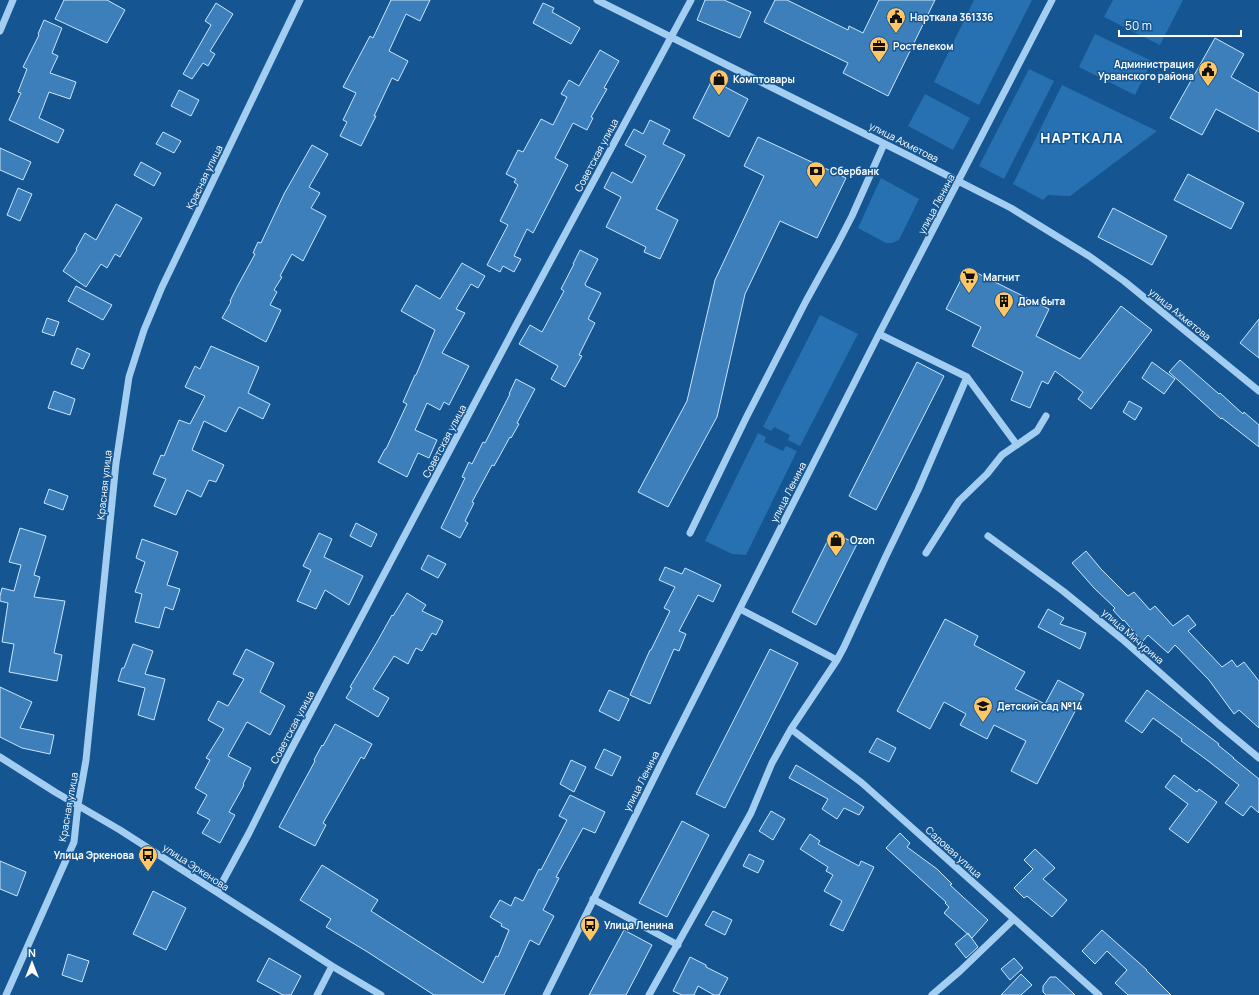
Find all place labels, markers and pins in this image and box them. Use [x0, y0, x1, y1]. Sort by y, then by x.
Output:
public building icon: Нарткала 361336 [885, 6, 907, 34]
place label: Нарткала 361336 [910, 10, 994, 24]
office icon: Ростелеком [868, 35, 890, 63]
place label: Ростелеком [893, 39, 953, 53]
place label: Администрация Урванского района [1098, 57, 1194, 83]
public building icon: Администрация Урванского района [1197, 59, 1219, 87]
shop icon: Комптовары [708, 68, 730, 96]
place label: Комптовары [733, 72, 795, 86]
bank icon: Сбербанк [805, 160, 827, 188]
place label: Сбербанк [830, 164, 880, 178]
supermarket icon: Магнит [958, 266, 980, 294]
place label: Магнит [983, 270, 1020, 284]
building icon: Дом быта [993, 290, 1015, 318]
place label: Дом быта [1018, 294, 1066, 308]
shop icon: Ozon [825, 529, 847, 557]
place label: Ozon [850, 533, 875, 547]
school or university icon: Детский сад №14 [972, 695, 994, 723]
place label: Детский сад №14 [997, 699, 1082, 713]
bus stop icon: Улица Эркенова [137, 844, 159, 872]
place label: Улица Эркенова [54, 848, 134, 862]
bus stop icon: Улица Ленина [579, 914, 601, 942]
place label: Улица Ленина [604, 918, 674, 932]

